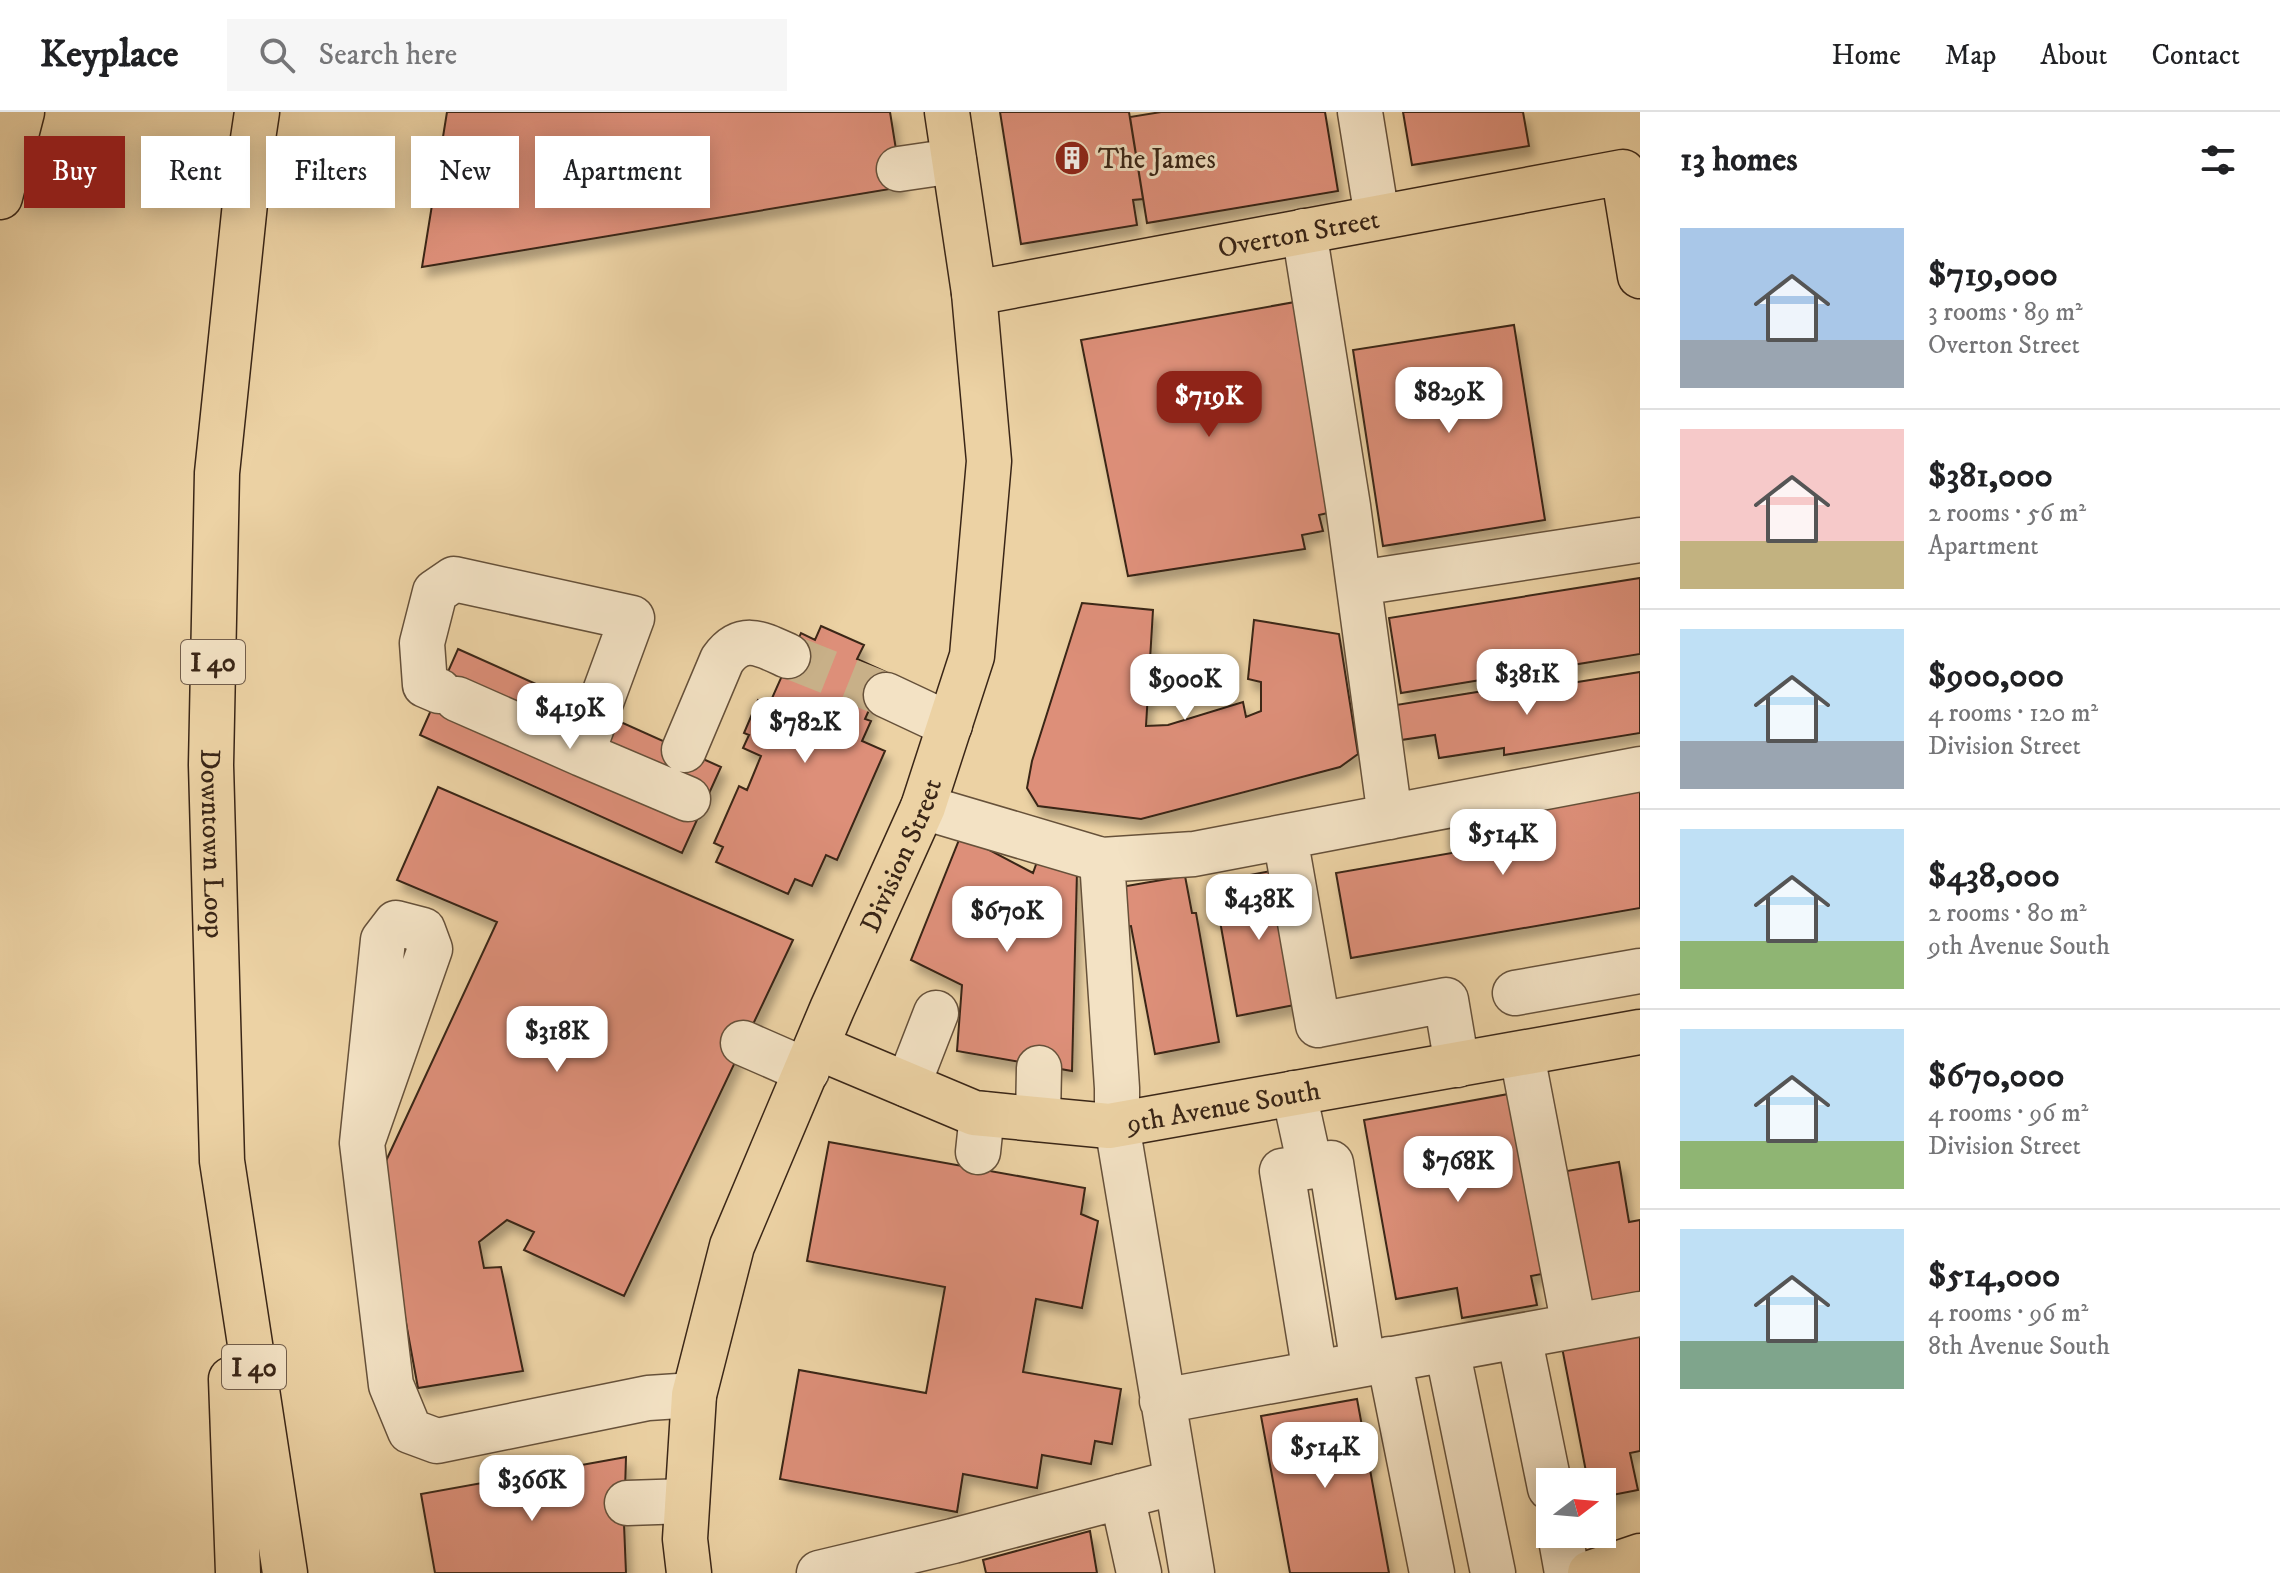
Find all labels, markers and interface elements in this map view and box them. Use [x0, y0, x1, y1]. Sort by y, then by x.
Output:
search box [227, 19, 787, 91]
text: Keyplace [40, 31, 179, 79]
icon: search [255, 33, 299, 77]
text: Search here [319, 37, 457, 74]
text: Home [1832, 38, 1901, 73]
text: Map [1945, 38, 1996, 73]
text: About [2040, 38, 2107, 73]
text: Contact [2151, 38, 2240, 73]
chip: Buy [24, 136, 125, 208]
chip: Rent [141, 136, 250, 208]
chip: Filters [266, 136, 395, 208]
chip: New [411, 136, 519, 208]
chip: Apartment [535, 136, 710, 208]
icon: filters [2196, 138, 2240, 182]
building icon: The James [1053, 139, 1091, 177]
text: 13 homes [1680, 139, 1798, 181]
place label: The James [1098, 142, 1216, 177]
street label: Overton Street [1215, 202, 1382, 266]
text: $719,000 [1928, 254, 2058, 296]
icon: home [1744, 260, 1840, 356]
text: 3 rooms · 89 m² [1928, 296, 2083, 329]
text: Overton Street [1928, 329, 2080, 362]
pin: $829K [1393, 367, 1505, 435]
pin: $719K [1153, 371, 1265, 439]
text: $829K [1413, 376, 1485, 409]
text: $719K [1175, 380, 1243, 413]
text: $381,000 [1928, 455, 2053, 497]
icon: home [1744, 461, 1840, 557]
text: 2 rooms · 56 m² [1928, 497, 2086, 530]
text: Apartment [1928, 530, 2039, 563]
road number: I 40 [181, 640, 245, 684]
pin: $381K [1471, 649, 1583, 717]
pin: $900K [1129, 654, 1241, 722]
text: $900,000 [1928, 655, 2064, 697]
text: $381K [1495, 658, 1559, 691]
icon: home [1744, 661, 1840, 757]
text: $900K [1148, 663, 1222, 696]
pin: $419K [514, 683, 626, 751]
text: $419K [535, 692, 605, 725]
pin: $782K [749, 697, 861, 765]
text: 4 rooms · 120 m² [1928, 697, 2098, 730]
text: $782K [769, 706, 841, 739]
text: Division Street [1928, 730, 2081, 763]
street label: Downtown Loop [192, 749, 232, 939]
street label: Division Street [853, 774, 950, 938]
pin: $514K [1447, 809, 1559, 877]
text: $514K [1468, 818, 1538, 851]
text: $438,000 [1928, 855, 2060, 897]
icon: home [1744, 861, 1840, 957]
pin: $438K [1203, 874, 1315, 942]
text: $438K [1224, 883, 1294, 916]
pin: $670K [951, 886, 1063, 954]
text: $670K [970, 895, 1044, 928]
text: 2 rooms · 80 m² [1928, 897, 2087, 930]
text: 9th Avenue South [1928, 930, 2110, 963]
pin: $318K [501, 1006, 613, 1074]
text: $318K [525, 1015, 589, 1048]
text: $670,000 [1928, 1055, 2065, 1097]
icon: home [1744, 1061, 1840, 1157]
street label: 9th Avenue South [1122, 1073, 1323, 1142]
text: 4 rooms · 96 m² [1928, 1097, 2088, 1130]
text: Division Street [1928, 1130, 2081, 1163]
pin: $768K [1402, 1136, 1514, 1204]
text: $768K [1422, 1145, 1494, 1178]
text: $514,000 [1928, 1255, 2060, 1297]
icon: home [1744, 1261, 1840, 1357]
text: 4 rooms · 96 m² [1928, 1297, 2088, 1330]
text: 8th Avenue South [1928, 1330, 2110, 1363]
road number: I 40 [222, 1345, 286, 1389]
pin: $514K [1269, 1422, 1381, 1490]
text: $514K [1290, 1431, 1360, 1464]
pin: $366K [476, 1455, 588, 1523]
text: $366K [497, 1464, 567, 1497]
north arrow [1536, 1468, 1616, 1548]
map controls [1536, 1468, 1616, 1548]

